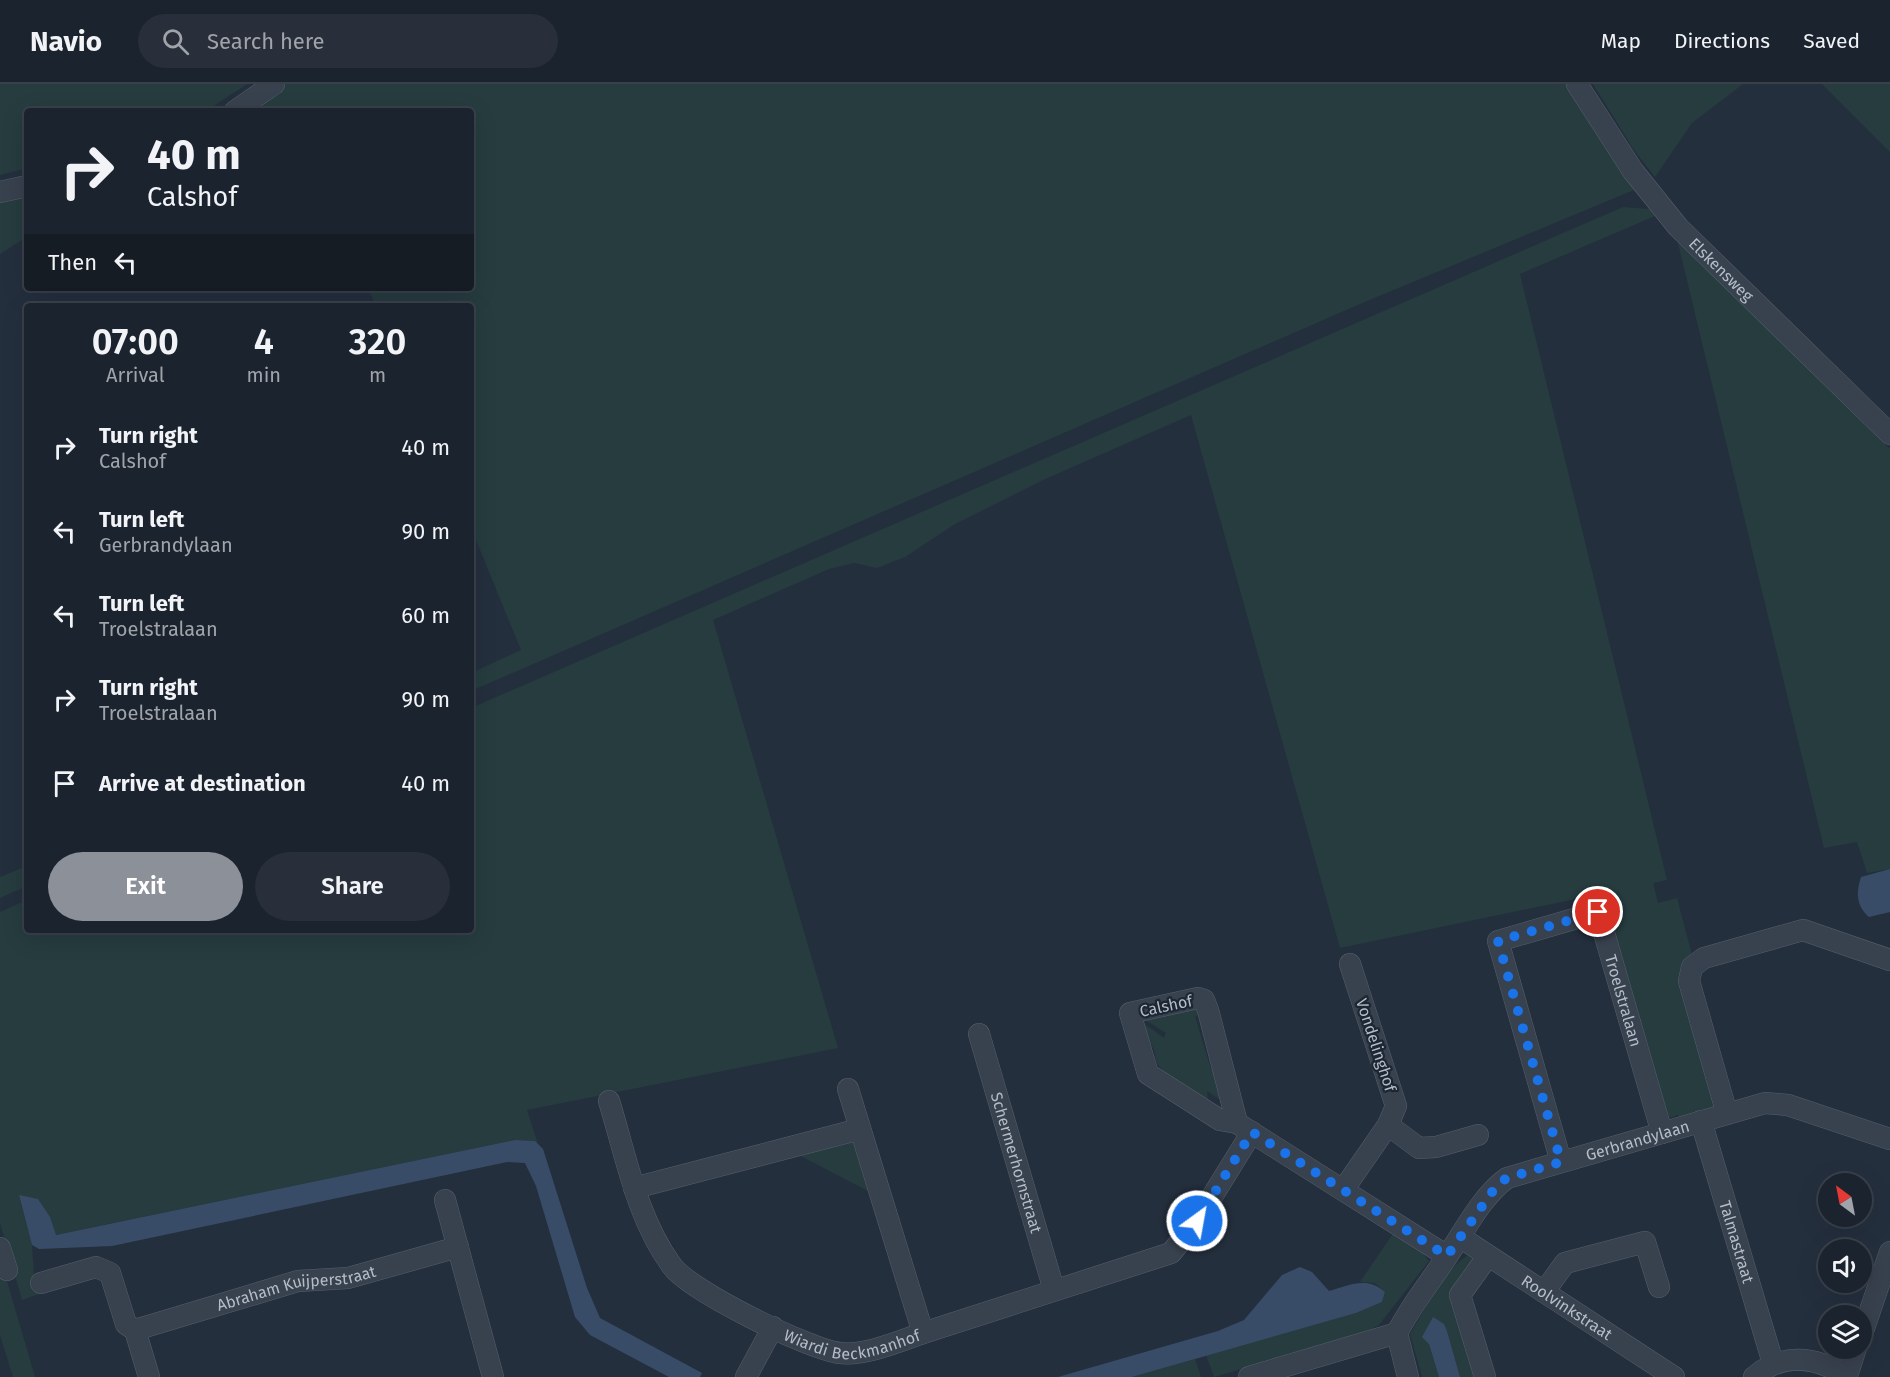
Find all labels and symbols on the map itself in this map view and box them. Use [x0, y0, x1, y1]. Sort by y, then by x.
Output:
street label: Elskensweg [1685, 234, 1758, 306]
pin [1572, 886, 1623, 937]
street label: Troelstralaan [1601, 952, 1646, 1049]
street label: Calshof [1138, 991, 1196, 1021]
street label: Vondelinghof [1352, 996, 1400, 1095]
street label: Schermerhornstraat [987, 1090, 1046, 1235]
street label: Gerbrandylaan [1583, 1116, 1692, 1164]
north arrow [1818, 1173, 1872, 1227]
position arrow [1165, 1189, 1229, 1253]
street label: Talmastraat [1716, 1198, 1758, 1285]
street label: Abraham Kuijperstraat [214, 1261, 378, 1314]
street label: Roolvinkstraat [1518, 1270, 1616, 1344]
street label: Wiardi Beckmanhof [780, 1320, 920, 1340]
text: Wiardi Beckmanhof [781, 1325, 924, 1363]

